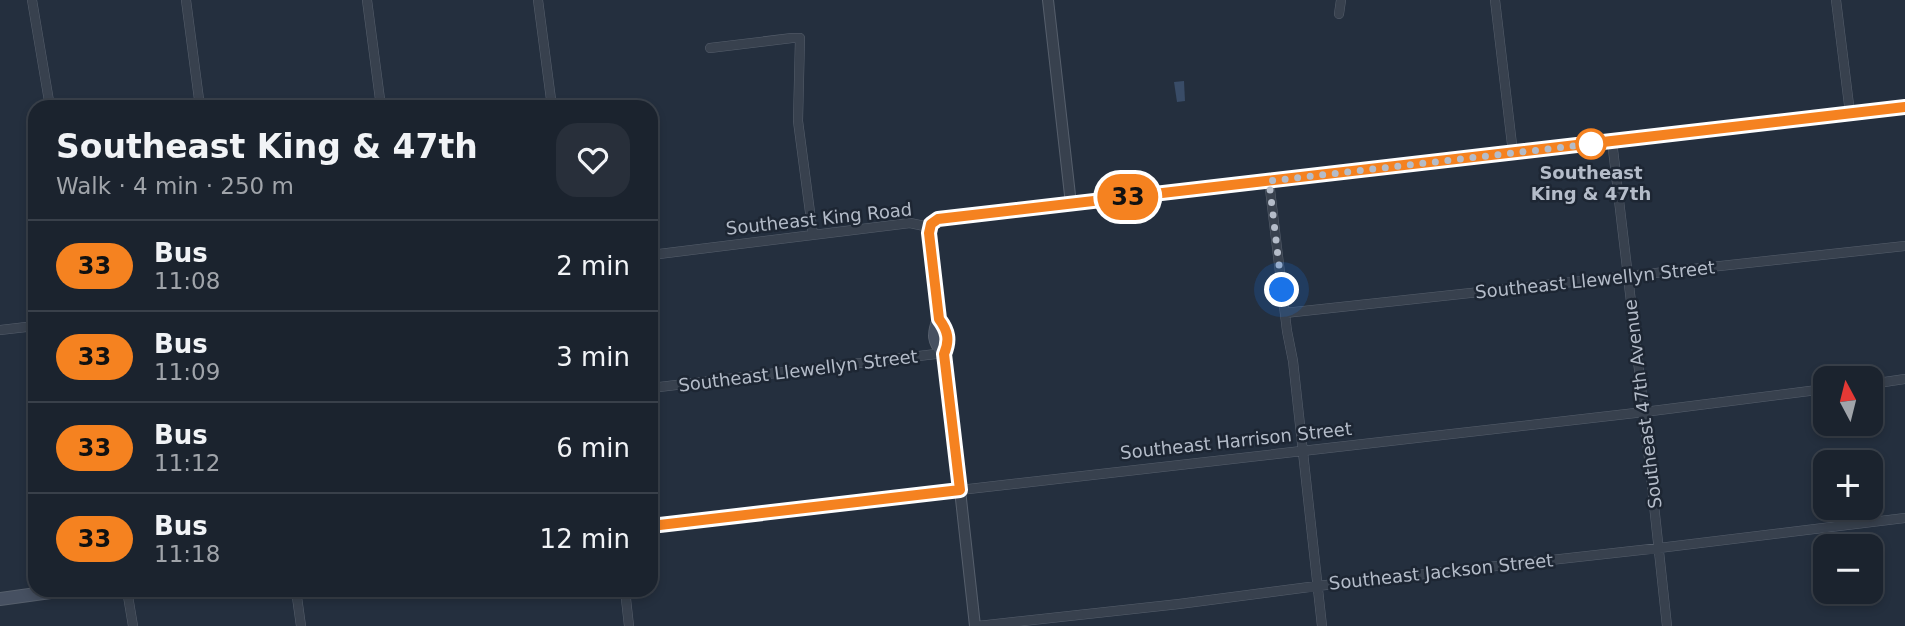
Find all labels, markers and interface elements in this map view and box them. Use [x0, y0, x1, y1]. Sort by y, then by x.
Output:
button: heart [556, 123, 630, 197]
text: Southeast King & 47th [56, 127, 478, 166]
marker: Southeast King & 47th [1576, 129, 1606, 159]
place label: Southeast King & 47th [1531, 162, 1651, 204]
text: Walk · 4 min · 250 m [56, 173, 294, 199]
line badge: 33 [1096, 174, 1160, 220]
text: 33 [1111, 183, 1145, 211]
street label: Southeast King Road [725, 198, 913, 239]
text: Bus [154, 238, 208, 268]
text: 2 min [556, 251, 630, 281]
text: 33 [78, 252, 111, 280]
street label: Southeast Llewellyn Street [1474, 256, 1716, 303]
text: 11:08 [154, 268, 220, 294]
your location [1264, 272, 1299, 307]
street label: Southeast 47th Avenue [1619, 298, 1666, 510]
text: Bus [154, 329, 208, 359]
text: 3 min [556, 342, 630, 372]
text: 33 [78, 343, 111, 371]
street label: Southeast Llewellyn Street [677, 345, 919, 396]
text: 11:09 [154, 359, 220, 385]
north arrow [1813, 366, 1883, 436]
map controls [1813, 366, 1883, 604]
street label: Southeast Harrison Street [1119, 418, 1353, 463]
text: Bus [154, 420, 208, 450]
text: 6 min [556, 433, 630, 463]
text: 33 [78, 434, 111, 462]
text: 11:12 [154, 450, 220, 476]
button: + [1813, 450, 1883, 520]
text: Bus [154, 511, 208, 541]
text: 12 min [540, 524, 630, 554]
text: 33 [78, 525, 111, 553]
button: − [1813, 534, 1883, 604]
text: 11:18 [154, 541, 220, 567]
street label: Southeast Jackson Street [1328, 549, 1554, 594]

